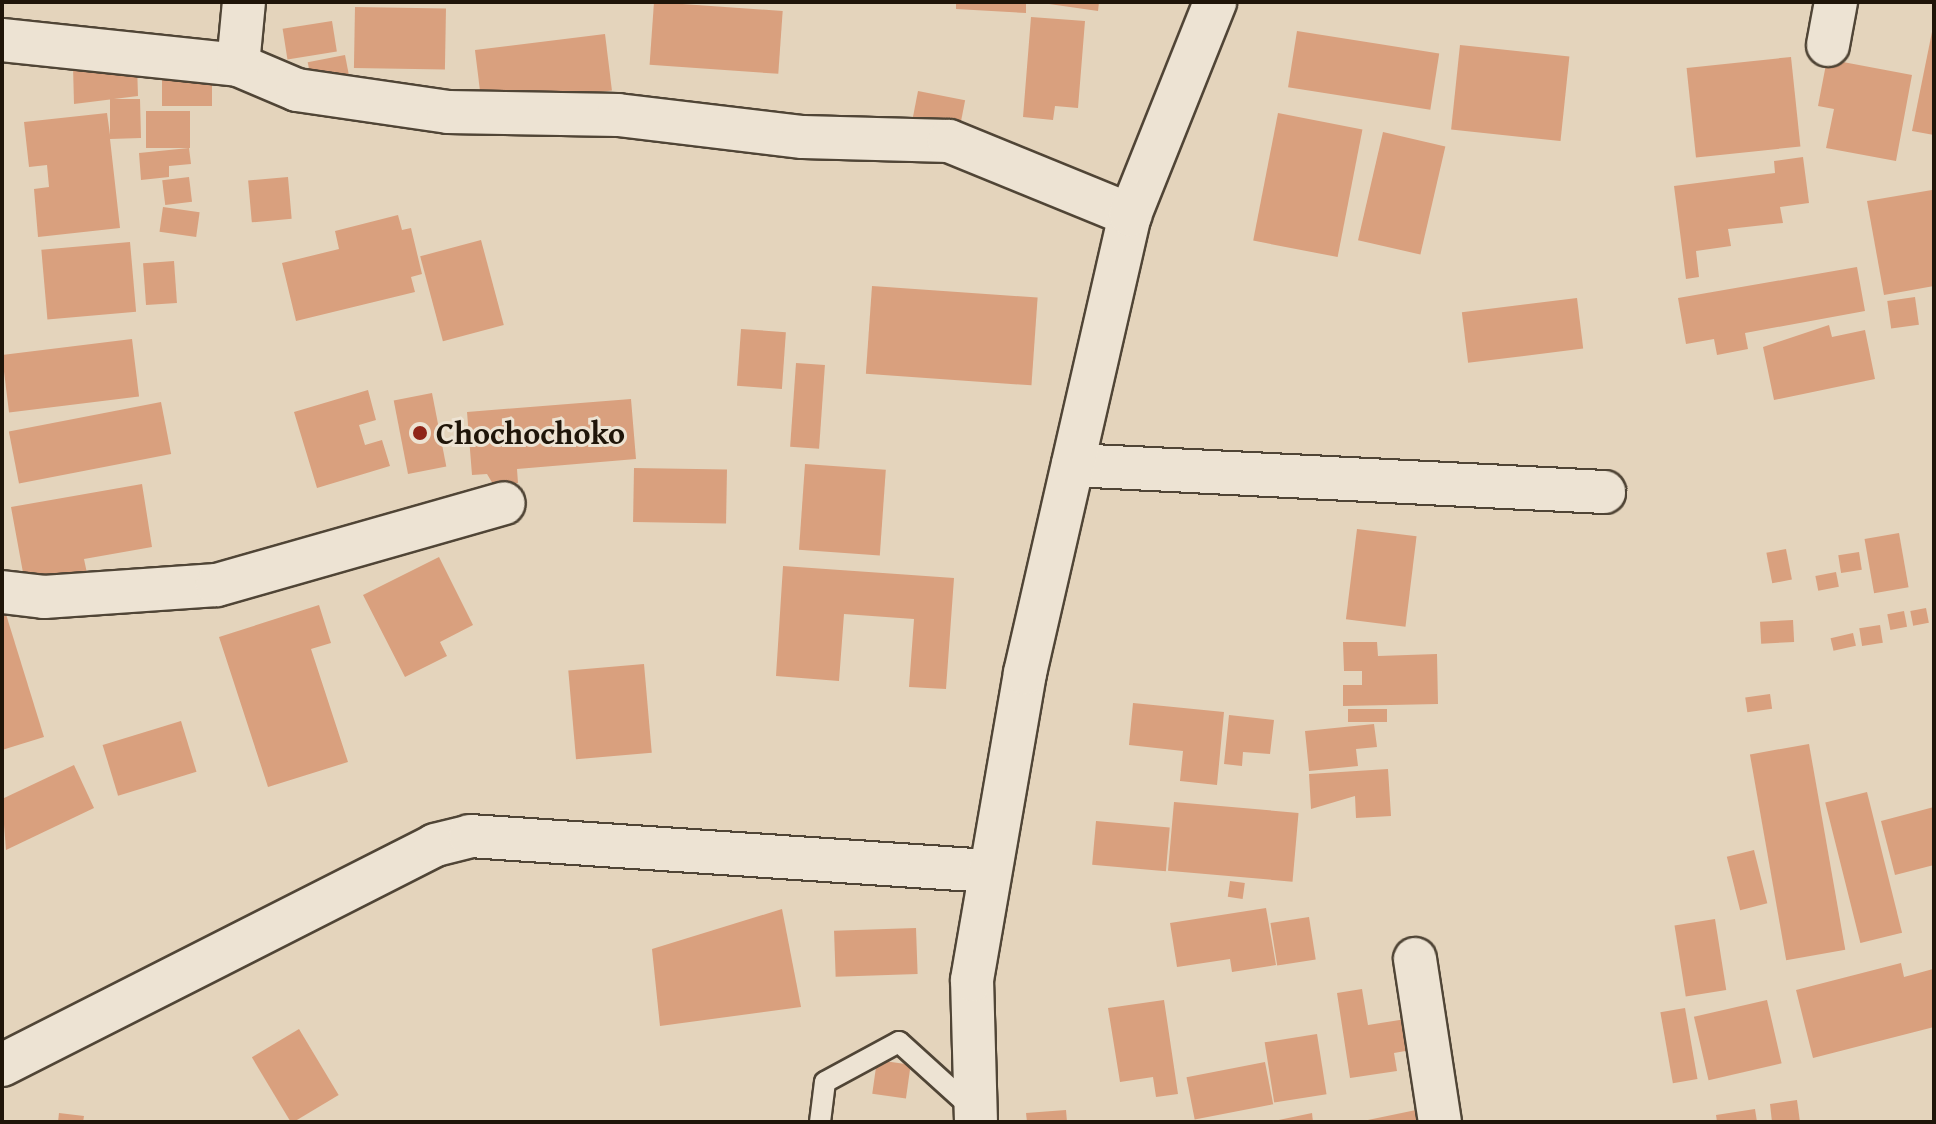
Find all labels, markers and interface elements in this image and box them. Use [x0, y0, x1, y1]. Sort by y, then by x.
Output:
place label: Chochochoko [436, 414, 625, 452]
marker: Chochochoko [411, 424, 429, 442]

